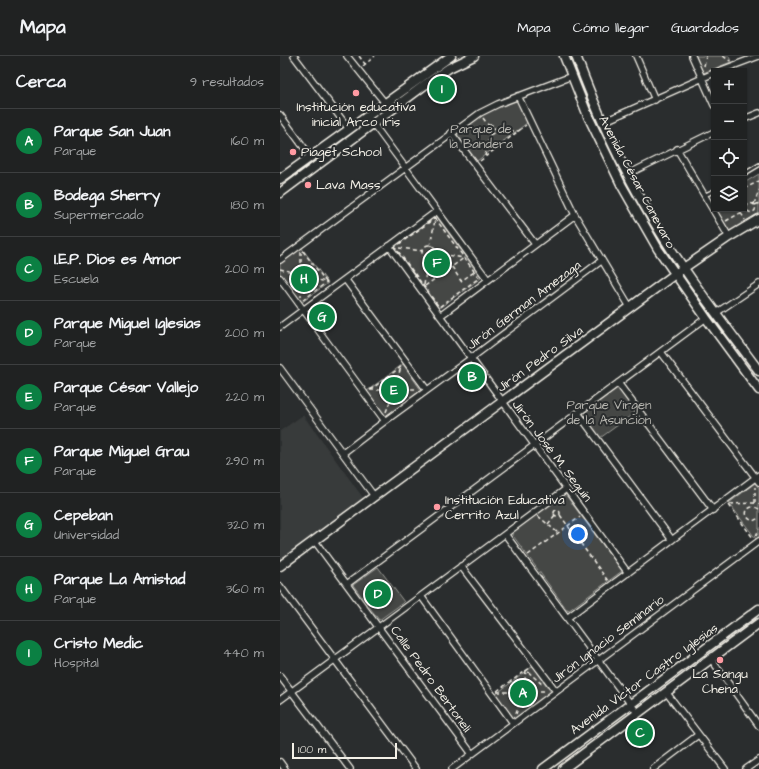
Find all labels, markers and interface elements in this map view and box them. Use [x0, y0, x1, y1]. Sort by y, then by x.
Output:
text: Mapa [20, 14, 66, 41]
text: Mapa [517, 18, 551, 38]
text: Cómo llegar [573, 18, 649, 38]
text: Guardados [671, 18, 739, 38]
map controls [711, 68, 747, 212]
button: + [711, 68, 747, 104]
text: Cerca [16, 70, 66, 94]
text: 9 resultados [190, 73, 264, 91]
pin: I [429, 74, 455, 104]
marker: Institución educativa inicial Arco Iris [351, 88, 361, 98]
place label: Institución educativa inicial Arco Iris [296, 98, 416, 131]
button: − [711, 104, 747, 140]
street label: Avenida César Canevaro [594, 112, 680, 252]
park label: Parque de la Bandera [449, 120, 513, 153]
text: Parque San Juan [54, 121, 170, 142]
text: A [25, 132, 33, 150]
text: 160 m [231, 132, 264, 150]
button: locate [711, 140, 747, 176]
text: Parque [54, 142, 96, 160]
place label: Piaget School [301, 143, 382, 162]
marker: Piaget School [288, 147, 298, 157]
place label: Lava Mass [316, 176, 381, 194]
button: layers [711, 176, 747, 212]
marker: Lava Mass [303, 180, 313, 190]
text: Bodega Sherry [54, 185, 160, 206]
text: B [24, 196, 34, 214]
text: 180 m [230, 196, 264, 214]
text: Supermercado [54, 206, 144, 224]
pin: F [424, 248, 450, 278]
text: I.E.P. Dios es Amor [54, 249, 181, 270]
street label: Jirón German Amezaga [463, 256, 586, 355]
text: C [24, 260, 34, 278]
text: 200 m [225, 260, 264, 278]
pin: H [291, 264, 317, 294]
text: Escuela [54, 270, 99, 288]
pin: G [309, 302, 335, 332]
text: Parque Miguel Iglesias [54, 313, 201, 334]
street label: Jirón Pedro Silva [493, 321, 587, 396]
text: D [25, 324, 33, 342]
text: 200 m [225, 324, 264, 342]
text: Parque [54, 334, 96, 352]
pin: B [459, 362, 485, 392]
pin: E [381, 375, 407, 405]
text: Parque César Vallejo [54, 377, 198, 398]
text: E [25, 388, 33, 406]
text: 220 m [226, 388, 264, 406]
street label: Jirón José M. Seguín [507, 396, 596, 507]
park label: Parque Virgen de la Asuncion [566, 396, 652, 429]
text: Parque [54, 398, 96, 416]
text: Parque Miguel Grau [54, 441, 189, 462]
text: F [24, 452, 34, 470]
text: 290 m [226, 452, 264, 470]
text: Parque [54, 462, 96, 480]
place label: Institución Educativa Cerrito Azul [445, 491, 565, 524]
marker: Institución Educativa Cerrito Azul [432, 502, 442, 512]
text: Cepeban [54, 505, 113, 526]
text: G [24, 516, 34, 534]
text: 320 m [226, 516, 264, 534]
your location [568, 524, 588, 544]
text: Universidad [54, 526, 119, 544]
text: Parque La Amistad [54, 569, 185, 590]
pin: D [365, 579, 391, 609]
text: H [25, 580, 33, 598]
text: 360 m [226, 580, 264, 598]
text: Parque [54, 590, 96, 608]
street label: Jirón Ignacio Seminario [548, 590, 669, 688]
street label: Avenida Victor Castro Iglesias [567, 620, 721, 738]
street label: Calle Pedro Bertoneli [386, 622, 476, 736]
text: Cristo Medic [54, 633, 143, 654]
text: I [28, 644, 30, 662]
text: 440 m [223, 644, 264, 662]
text: Hospital [54, 654, 99, 672]
marker: La Sangu Chena [715, 655, 725, 665]
place label: La Sangu Chena [692, 665, 748, 698]
pin: A [510, 678, 536, 708]
pin: C [627, 718, 653, 748]
scale bar [292, 741, 397, 760]
text: 100 m [298, 742, 326, 757]

